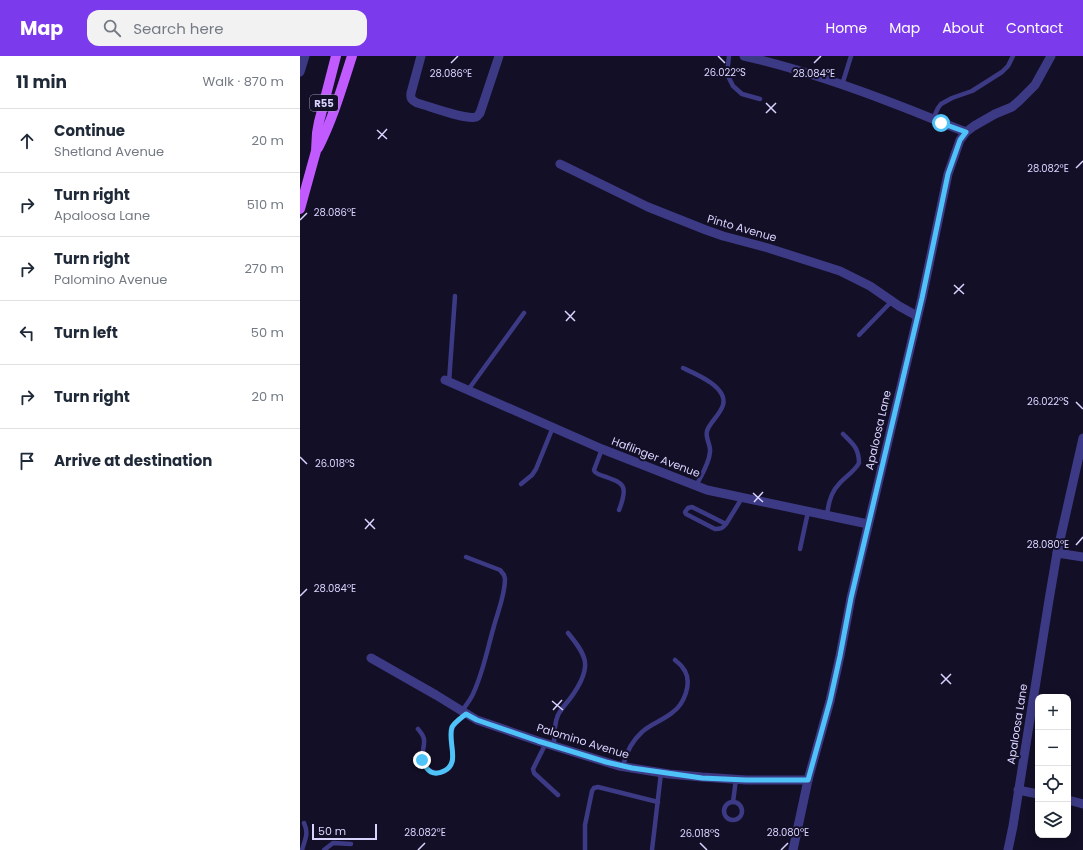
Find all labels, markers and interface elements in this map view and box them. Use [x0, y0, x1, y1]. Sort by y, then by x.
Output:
search box [87, 10, 367, 46]
text: Map [20, 15, 63, 42]
icon: search [101, 17, 123, 39]
text: Search here [133, 18, 224, 39]
text: Home [825, 18, 867, 38]
text: Map [889, 18, 920, 38]
text: About [942, 18, 984, 38]
text: Contact [1006, 18, 1063, 38]
text: 26.022°S [704, 65, 746, 80]
text: 28.086°E [430, 66, 472, 81]
text: 28.084°E [793, 66, 835, 81]
text: 11 min [16, 70, 67, 94]
text: Walk · 870 m [203, 72, 284, 91]
road number: R55 [310, 95, 338, 111]
route start [932, 114, 950, 132]
text: Continue [54, 120, 125, 141]
icon: ahead [16, 130, 38, 152]
text: 20 m [251, 131, 284, 150]
text: Shetland Avenue [54, 142, 164, 161]
text: 28.082°E [1027, 161, 1069, 176]
text: Turn right [54, 184, 130, 205]
icon: right [16, 194, 38, 216]
text: 510 m [247, 195, 284, 214]
text: 28.086°E [314, 205, 356, 220]
text: Apaloosa Lane [54, 206, 150, 225]
street label: Pinto Avenue [705, 210, 779, 246]
text: Turn right [54, 248, 130, 269]
icon: right [16, 258, 38, 280]
text: 270 m [244, 259, 284, 278]
text: Palomino Avenue [54, 270, 167, 289]
icon: left [16, 322, 38, 344]
text: Turn left [54, 322, 118, 343]
text: 50 m [251, 323, 284, 342]
icon: right [16, 386, 38, 408]
text: Turn right [54, 386, 130, 407]
text: 20 m [251, 387, 284, 406]
street label: Apaloosa Lane [861, 388, 895, 471]
text: 26.022°S [1027, 394, 1069, 409]
street label: Haflinger Avenue [609, 433, 703, 481]
icon: arrive [16, 450, 38, 472]
text: Arrive at destination [54, 450, 212, 471]
text: 26.018°S [315, 456, 355, 471]
text: 28.080°E [1027, 537, 1069, 552]
text: 28.084°E [314, 581, 356, 596]
street label: Apaloosa Lane [1003, 682, 1031, 765]
map controls [1035, 694, 1071, 838]
button: + [1035, 694, 1071, 730]
street label: Palomino Avenue [535, 719, 631, 763]
button: − [1035, 730, 1071, 766]
route end [413, 751, 431, 769]
button: locate [1035, 766, 1071, 802]
button: layers [1035, 802, 1071, 838]
scale bar [312, 822, 377, 841]
text: 50 m [318, 823, 346, 839]
text: 28.082°E [404, 825, 446, 840]
text: 28.080°E [767, 825, 809, 840]
text: 26.018°S [680, 826, 720, 841]

